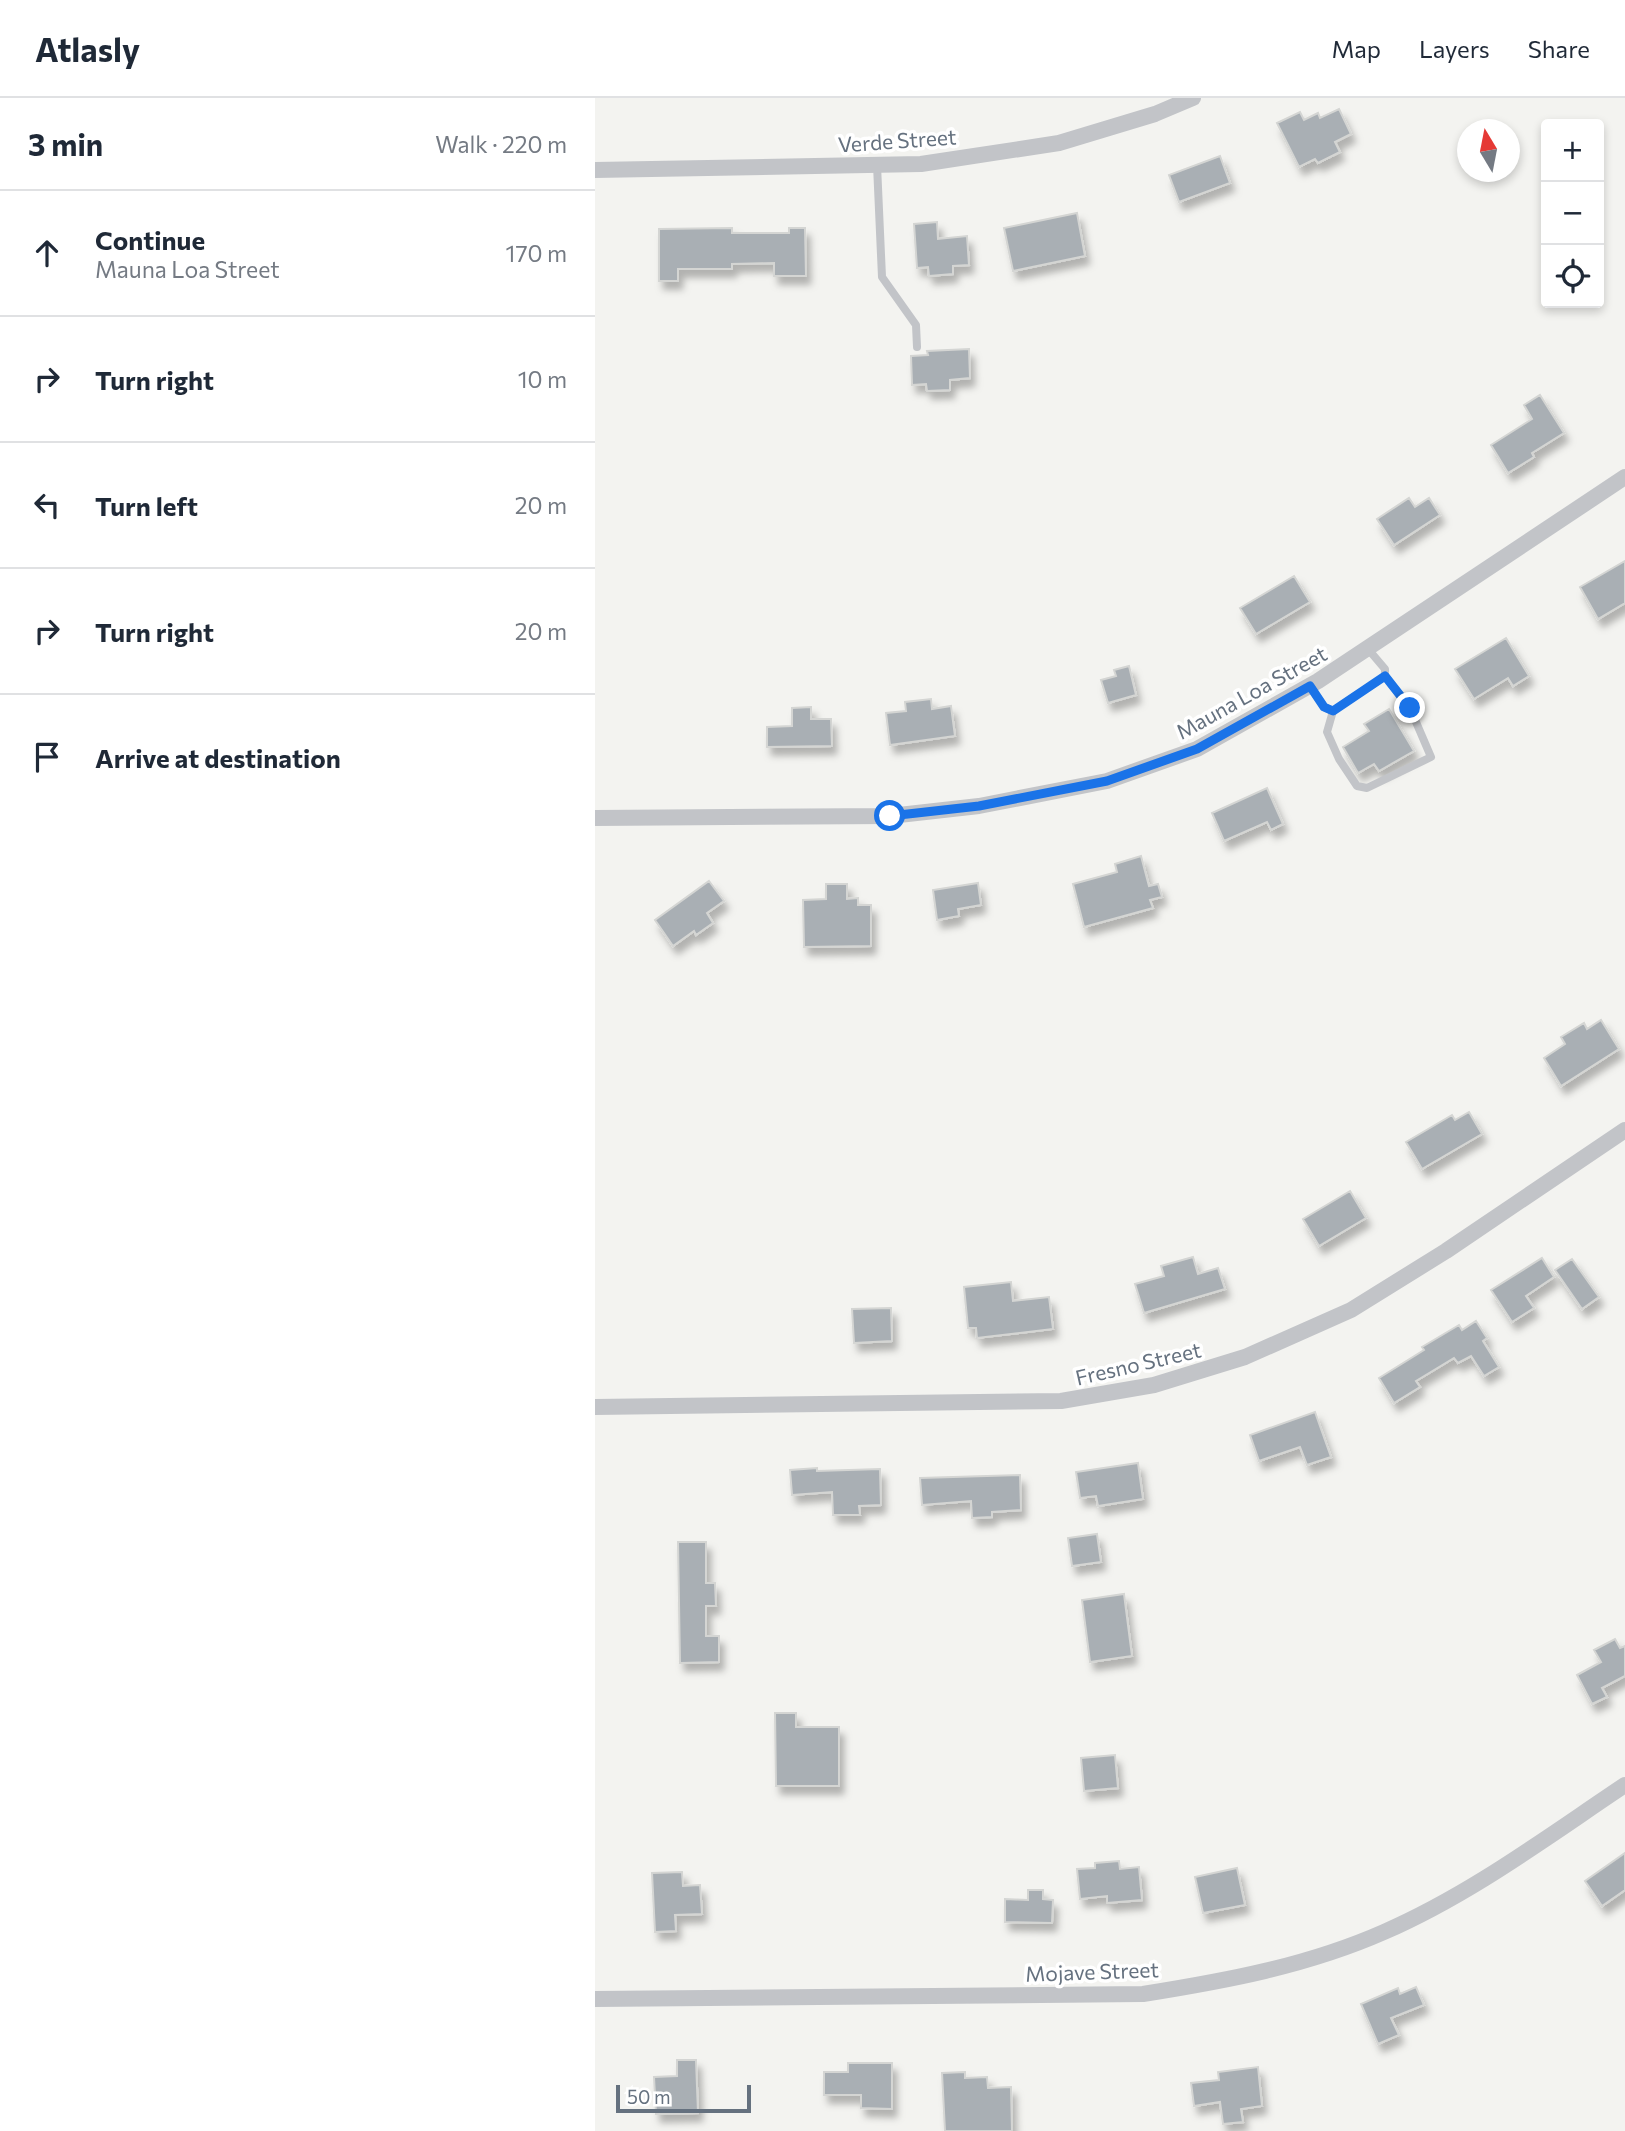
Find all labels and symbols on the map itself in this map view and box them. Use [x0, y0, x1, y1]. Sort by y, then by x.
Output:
north arrow [1457, 119, 1520, 182]
street label: Verde Street [837, 123, 957, 157]
street label: Mauna Loa Street [1171, 640, 1331, 744]
route end [1394, 692, 1425, 723]
route start [874, 800, 905, 831]
street label: Fresno Street [1073, 1336, 1203, 1390]
street label: Mojave Street [1025, 1956, 1159, 1986]
scale bar [616, 2082, 751, 2114]

